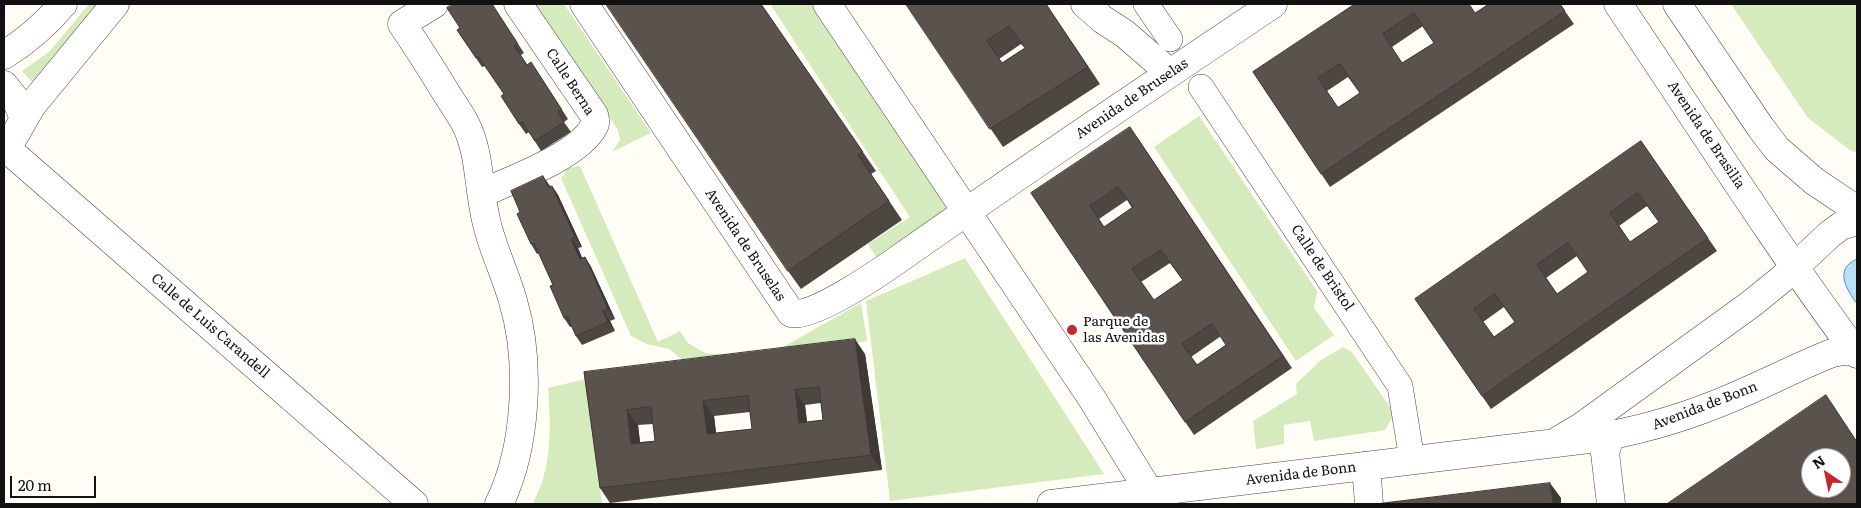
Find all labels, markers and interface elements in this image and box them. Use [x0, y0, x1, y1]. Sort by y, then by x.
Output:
street label: Calle Berna [542, 45, 598, 119]
street label: Avenida de Bruselas [1073, 55, 1191, 143]
street label: Avenida de Brasilia [1664, 78, 1748, 192]
street label: Avenida de Bruselas [701, 186, 789, 304]
street label: Calle de Bristol [1287, 222, 1357, 314]
street label: Calle de Luis Carandell [147, 270, 273, 382]
place label: Parque de las Avenidas [1083, 314, 1165, 347]
marker: Parque de las Avenidas [1065, 323, 1079, 337]
street label: Avenida de Bonn [1650, 378, 1760, 434]
north arrow [1801, 448, 1851, 498]
text: N [1808, 450, 1829, 473]
street label: Avenida de Bonn [1245, 459, 1357, 489]
scale bar [12, 466, 99, 498]
text: 20 m [18, 473, 52, 496]

